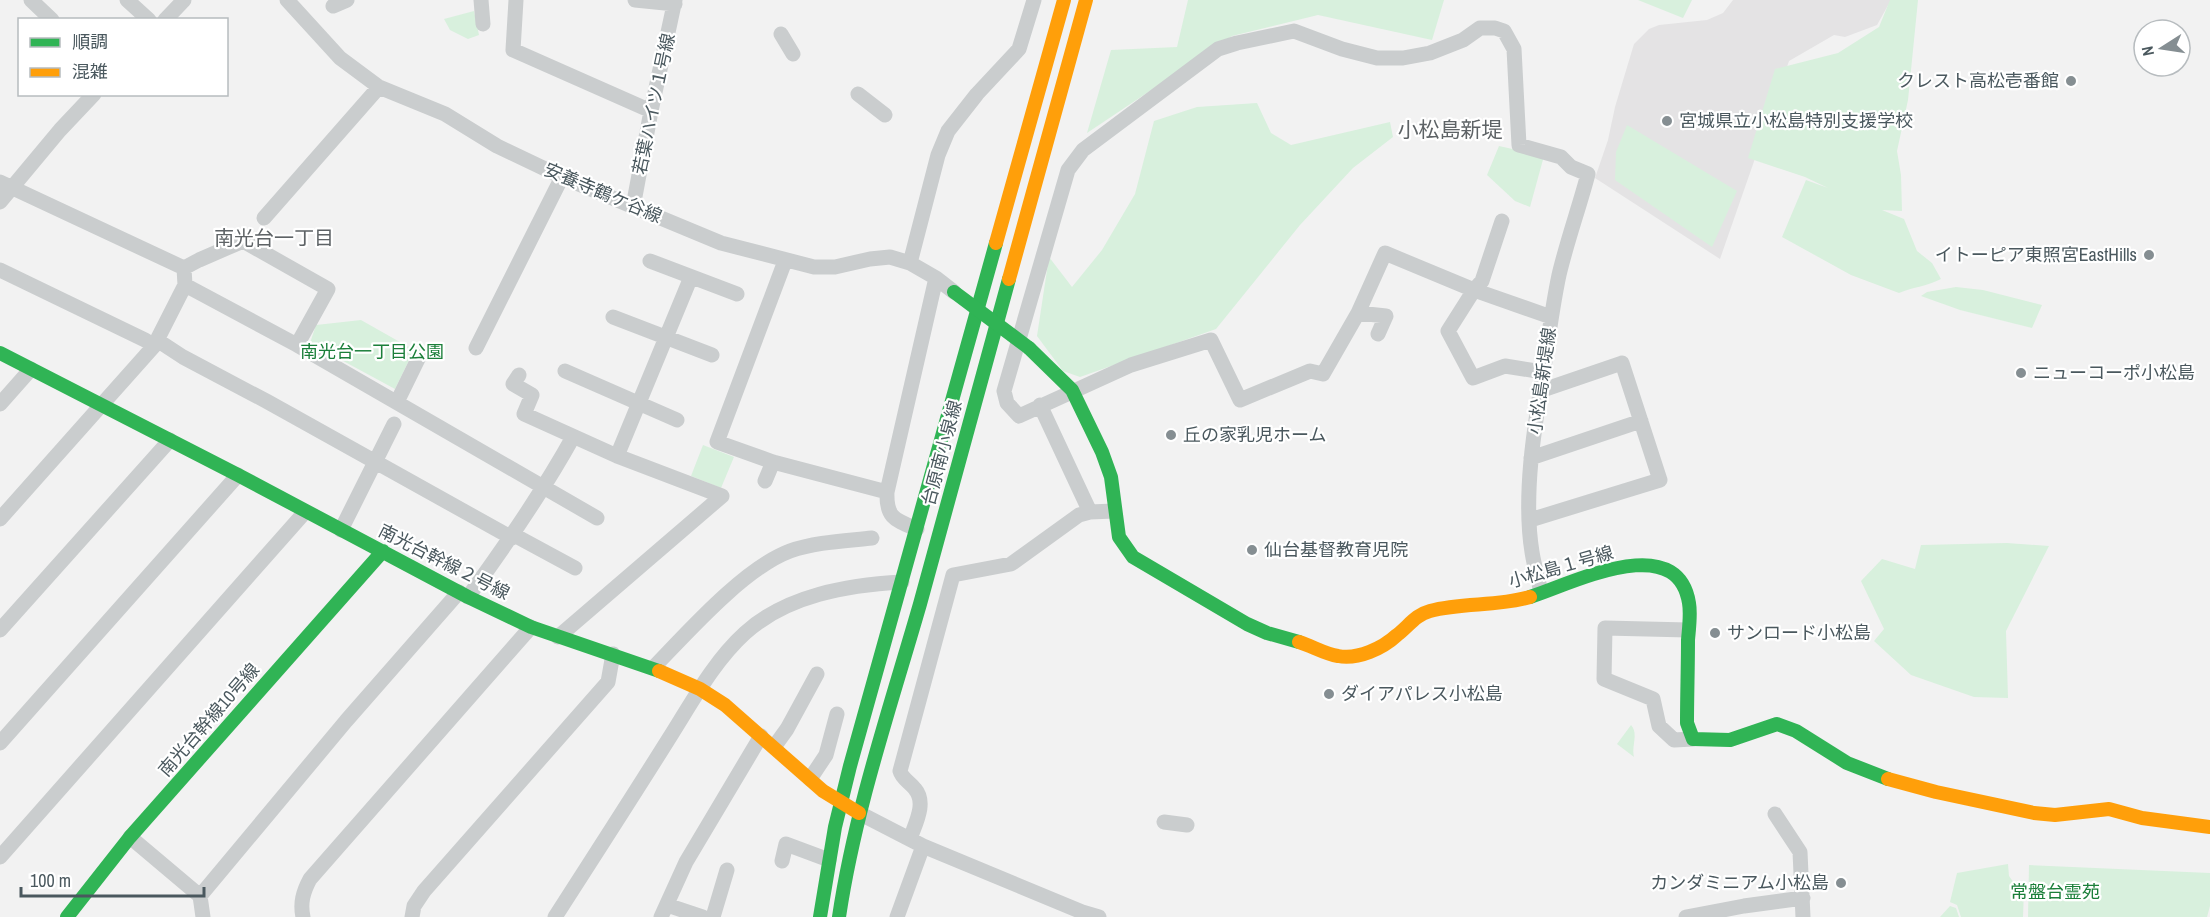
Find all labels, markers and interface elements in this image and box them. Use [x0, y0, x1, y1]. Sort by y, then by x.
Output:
legend [18, 18, 228, 96]
north arrow [2132, 18, 2192, 78]
text: 順調 [72, 29, 108, 54]
street label: 若葉ハイツ１号線 [626, 31, 681, 177]
text: N [2136, 44, 2159, 58]
text: 混雑 [72, 59, 108, 84]
place label: クレスト高松壱番館 [1897, 68, 2059, 93]
marker: クレスト高松壱番館 [2064, 74, 2078, 88]
place label: 宮城県立小松島特別支援学校 [1679, 108, 1913, 133]
marker: 宮城県立小松島特別支援学校 [1660, 114, 1674, 128]
district label: 小松島新堤 [1398, 115, 1503, 144]
street label: 安養寺鶴ケ谷線 [540, 156, 666, 229]
district label: 南光台一丁目 [214, 224, 334, 251]
place label: イトーピア東照宮EastHills [1935, 242, 2137, 267]
marker: イトーピア東照宮EastHills [2142, 248, 2156, 262]
street label: 小松島新堤線 [1522, 326, 1561, 436]
park label: 南光台一丁目公園 [300, 339, 444, 364]
place label: ニューコーポ小松島 [2033, 360, 2195, 385]
marker: ニューコーポ小松島 [2014, 366, 2028, 380]
street label: 台原南小泉線 [915, 397, 968, 508]
place label: 丘の家乳児ホーム [1183, 422, 1326, 447]
marker: 丘の家乳児ホーム [1164, 428, 1178, 442]
street label: 南光台幹線２号線 [374, 518, 514, 605]
place label: 仙台基督教育児院 [1264, 537, 1408, 562]
street label: 小松島１号線 [1506, 540, 1616, 593]
marker: 仙台基督教育児院 [1245, 543, 1259, 557]
place label: サンロード小松島 [1727, 620, 1871, 645]
marker: サンロード小松島 [1708, 626, 1722, 640]
street label: 南光台幹線10号線 [152, 658, 265, 782]
place label: ダイアパレス小松島 [1341, 681, 1503, 706]
marker: ダイアパレス小松島 [1322, 687, 1336, 701]
scale bar [21, 860, 204, 898]
text: 100 m [30, 868, 71, 893]
place label: カンダミニアム小松島 [1650, 870, 1829, 895]
marker: カンダミニアム小松島 [1834, 876, 1848, 890]
park label: 常盤台霊苑 [2010, 879, 2100, 904]

